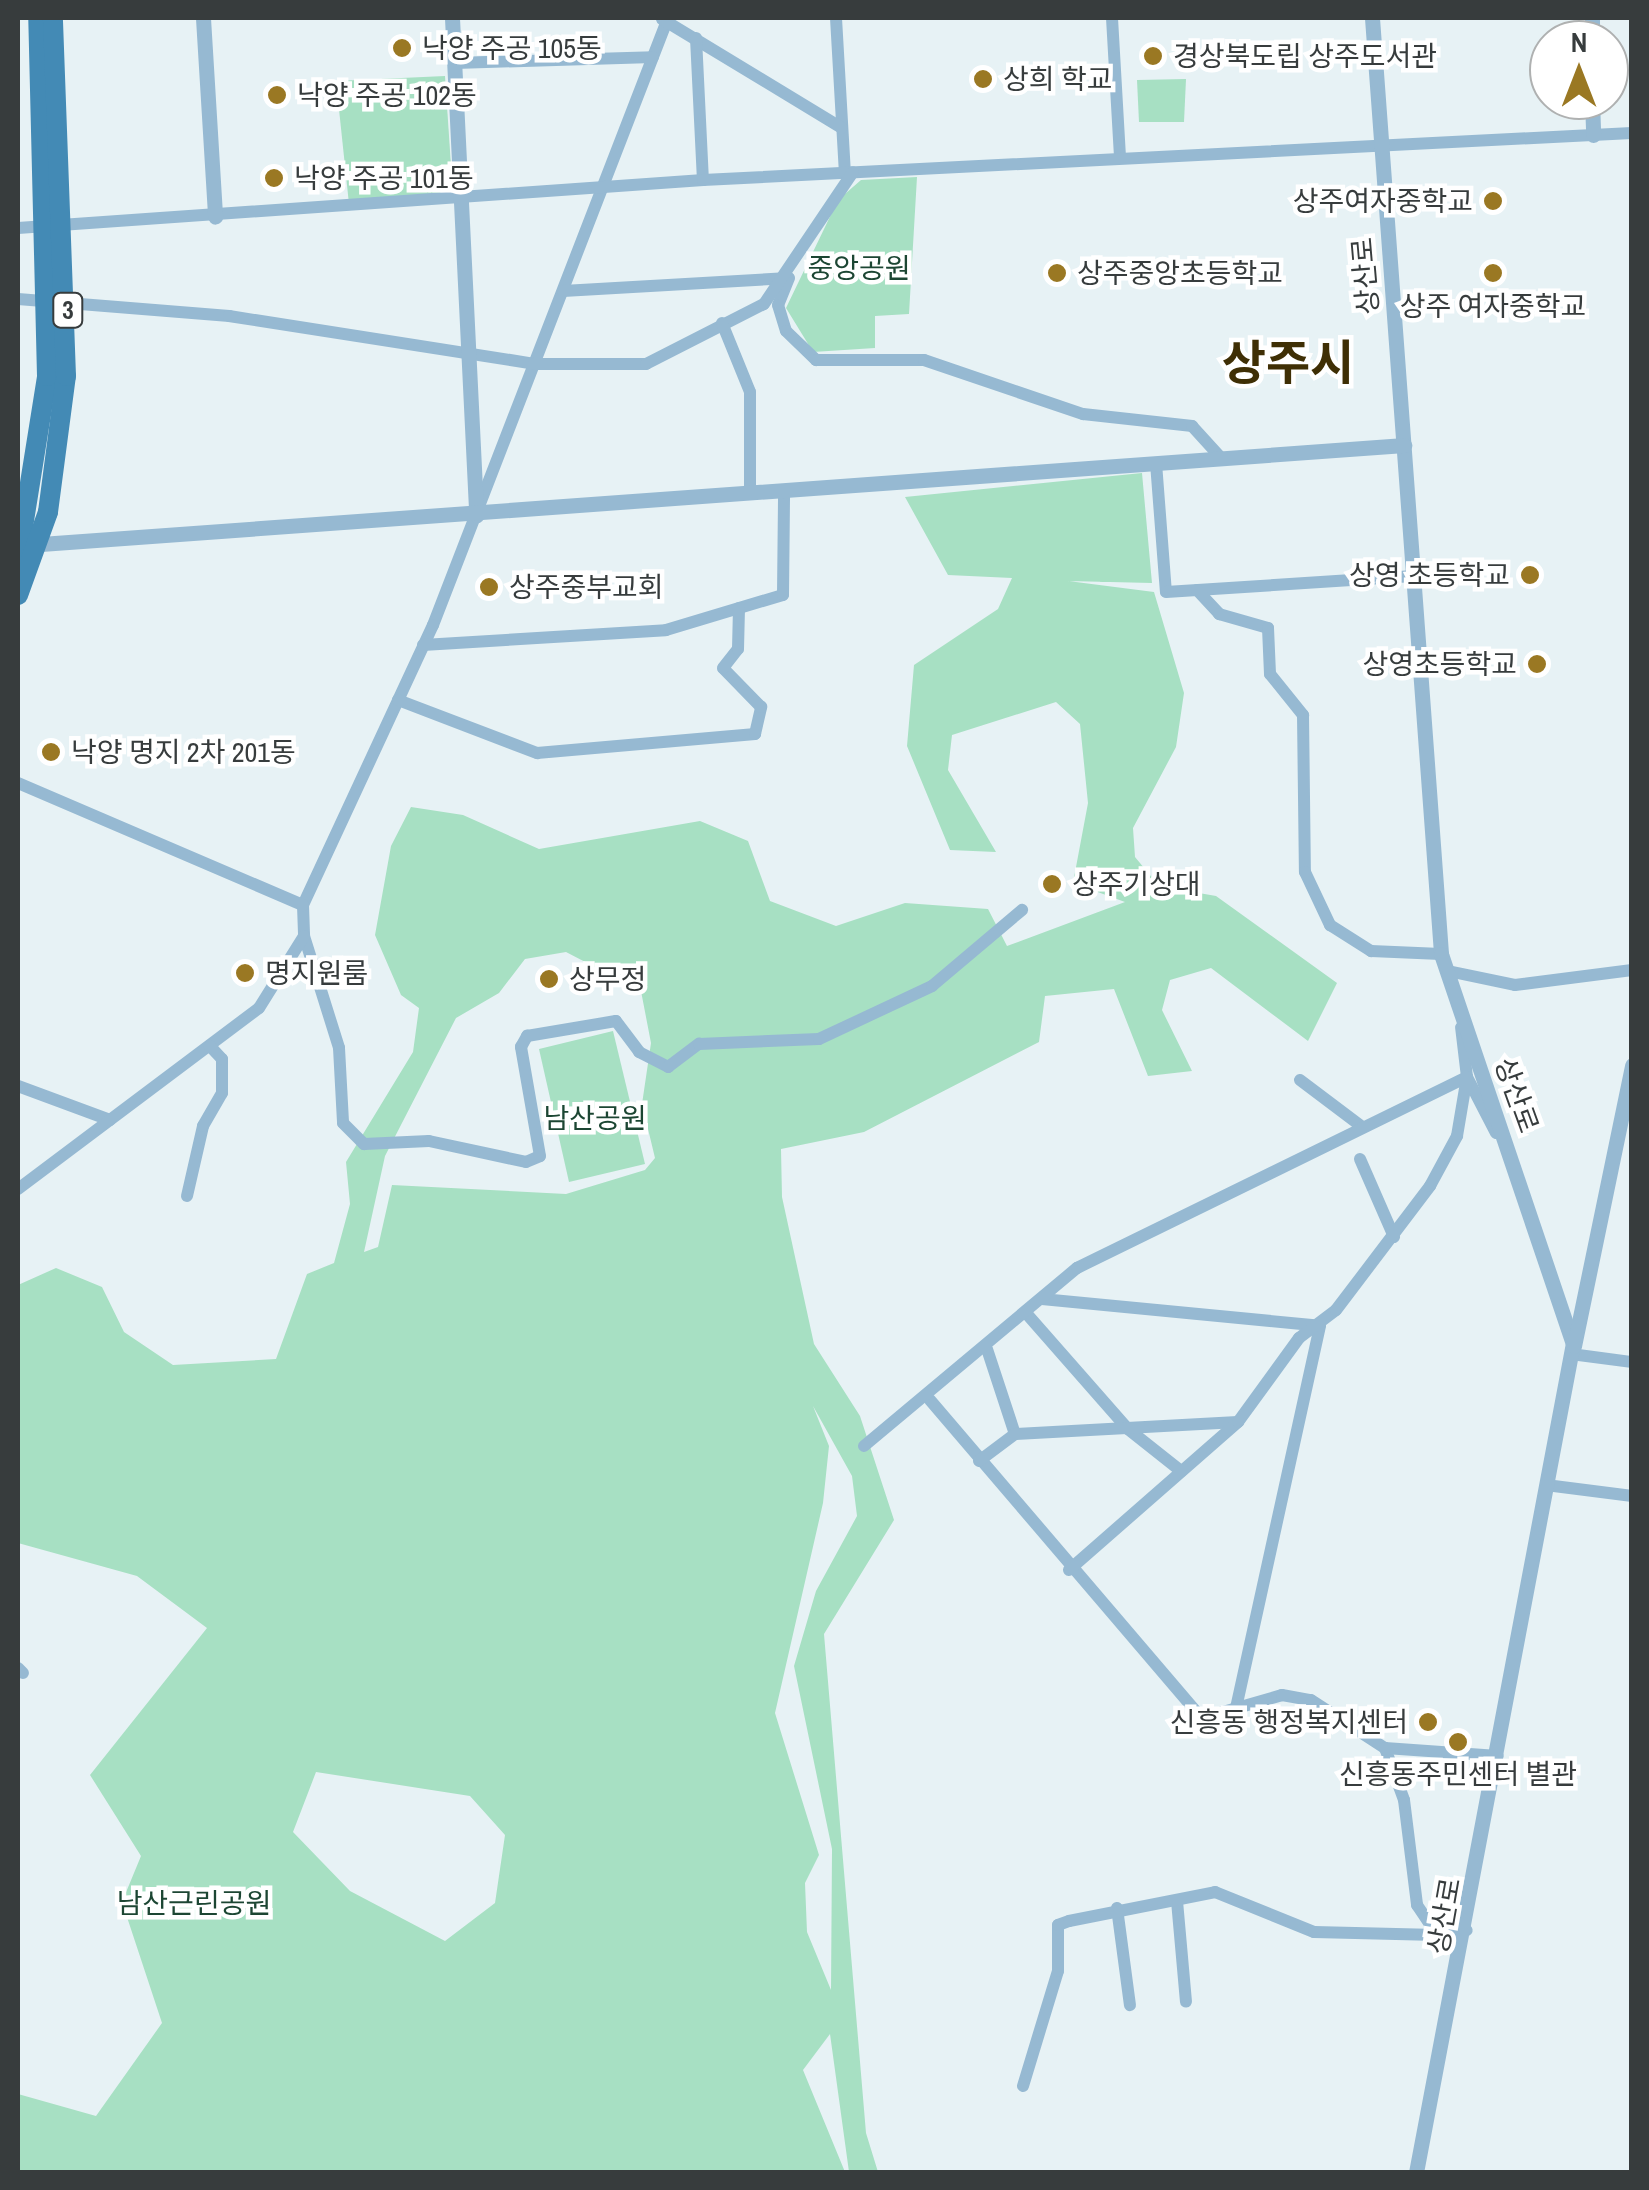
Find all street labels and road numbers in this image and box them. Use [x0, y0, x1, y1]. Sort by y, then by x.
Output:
street label: 상산로 [1345, 236, 1385, 316]
road number: 3 [50, 290, 86, 330]
street label: 상산로 [1488, 1053, 1546, 1137]
street label: 상산로 [1421, 1875, 1467, 1957]

